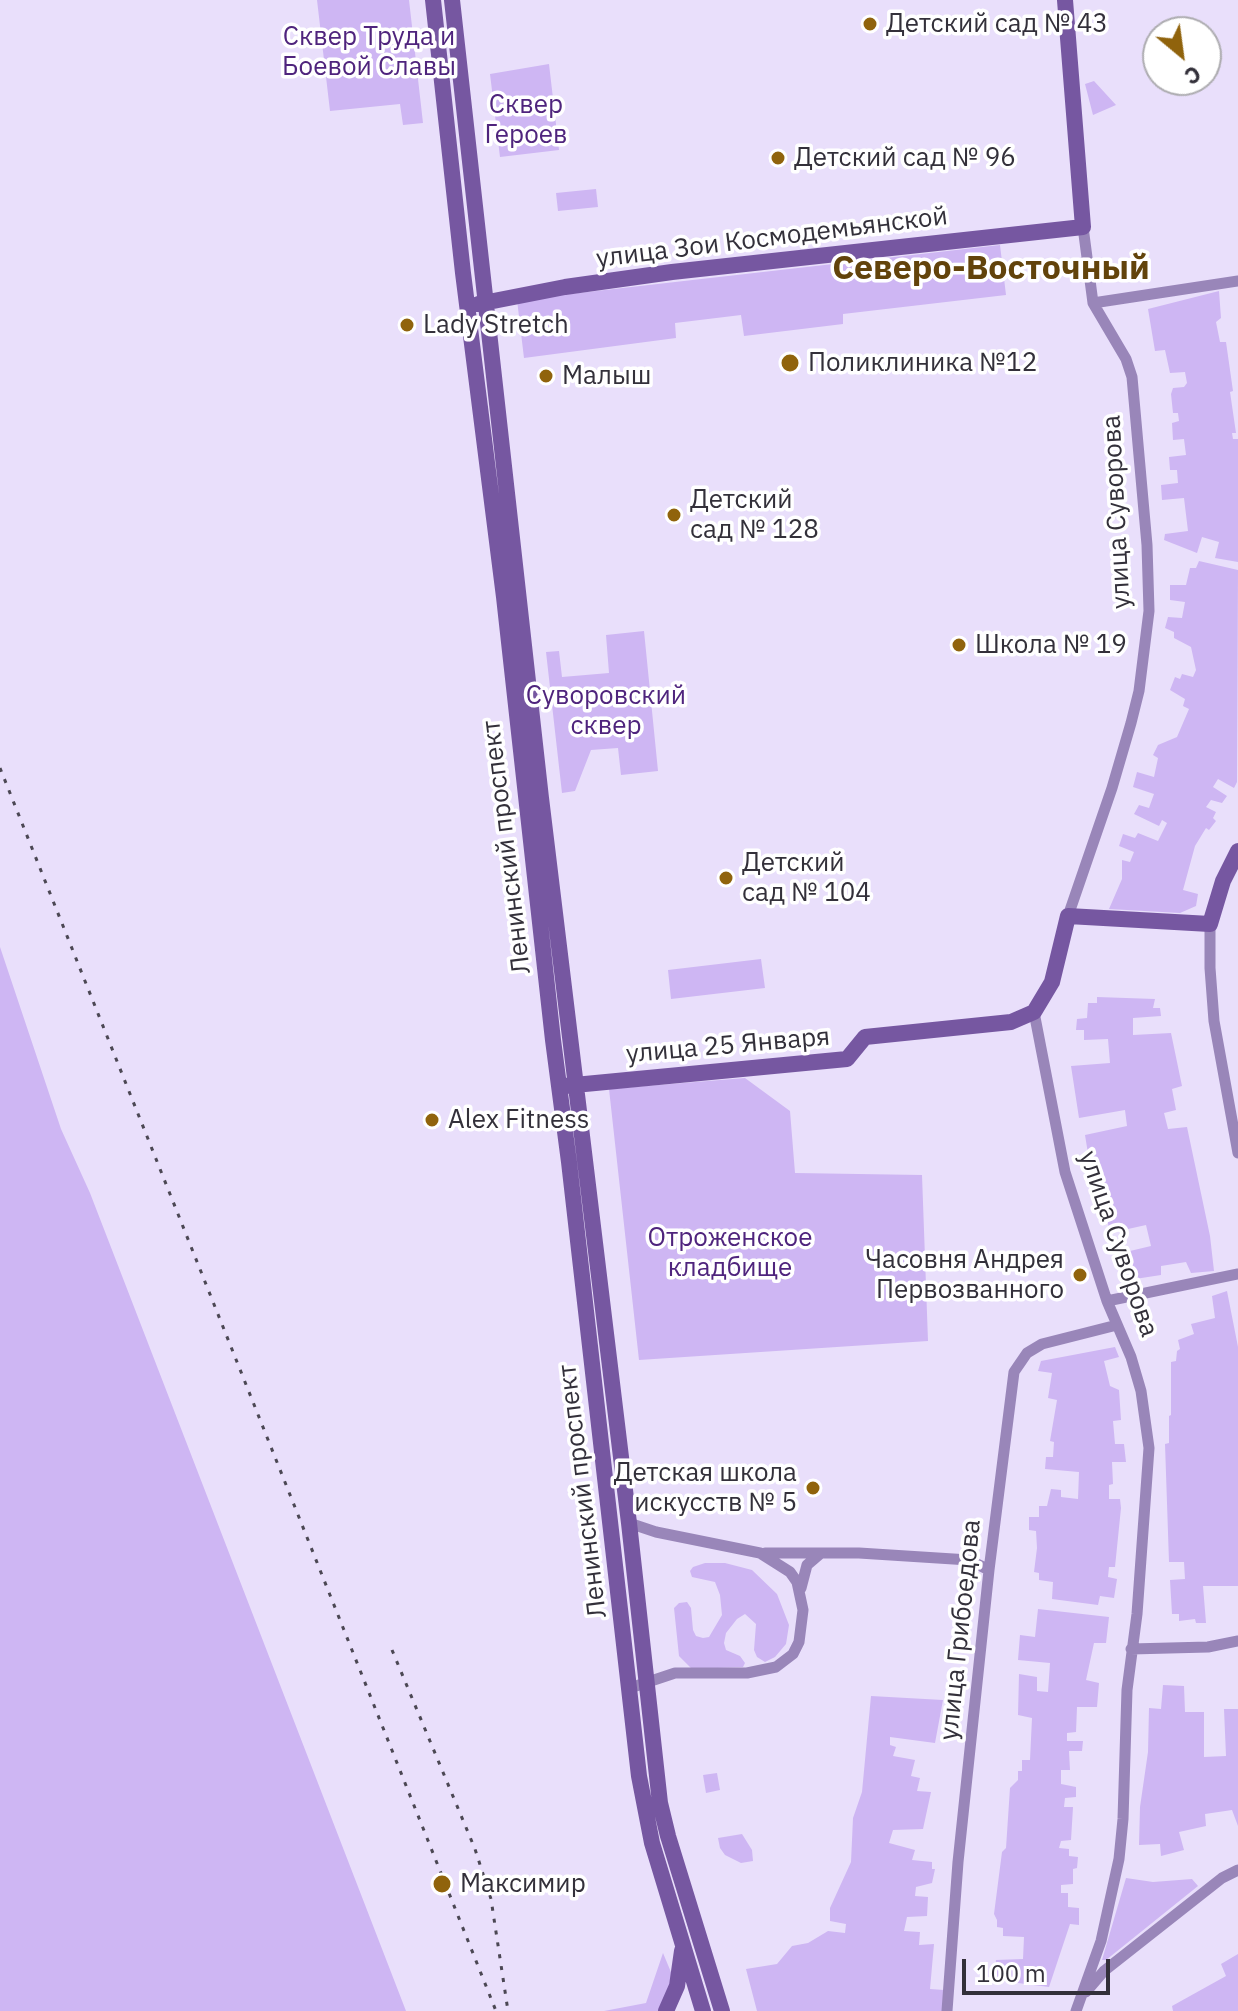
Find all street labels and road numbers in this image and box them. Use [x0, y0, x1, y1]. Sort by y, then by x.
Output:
street label: улица Зои Космодемьянской [595, 201, 949, 275]
street label: улица Суворова [1096, 414, 1138, 610]
street label: Ленинский проспект [476, 718, 538, 976]
street label: улица 25 Января [625, 1022, 831, 1070]
street label: улица Суворова [1072, 1147, 1164, 1341]
street label: Ленинский проспект [552, 1362, 614, 1620]
street label: улица Грибоедова [934, 1518, 988, 1742]

